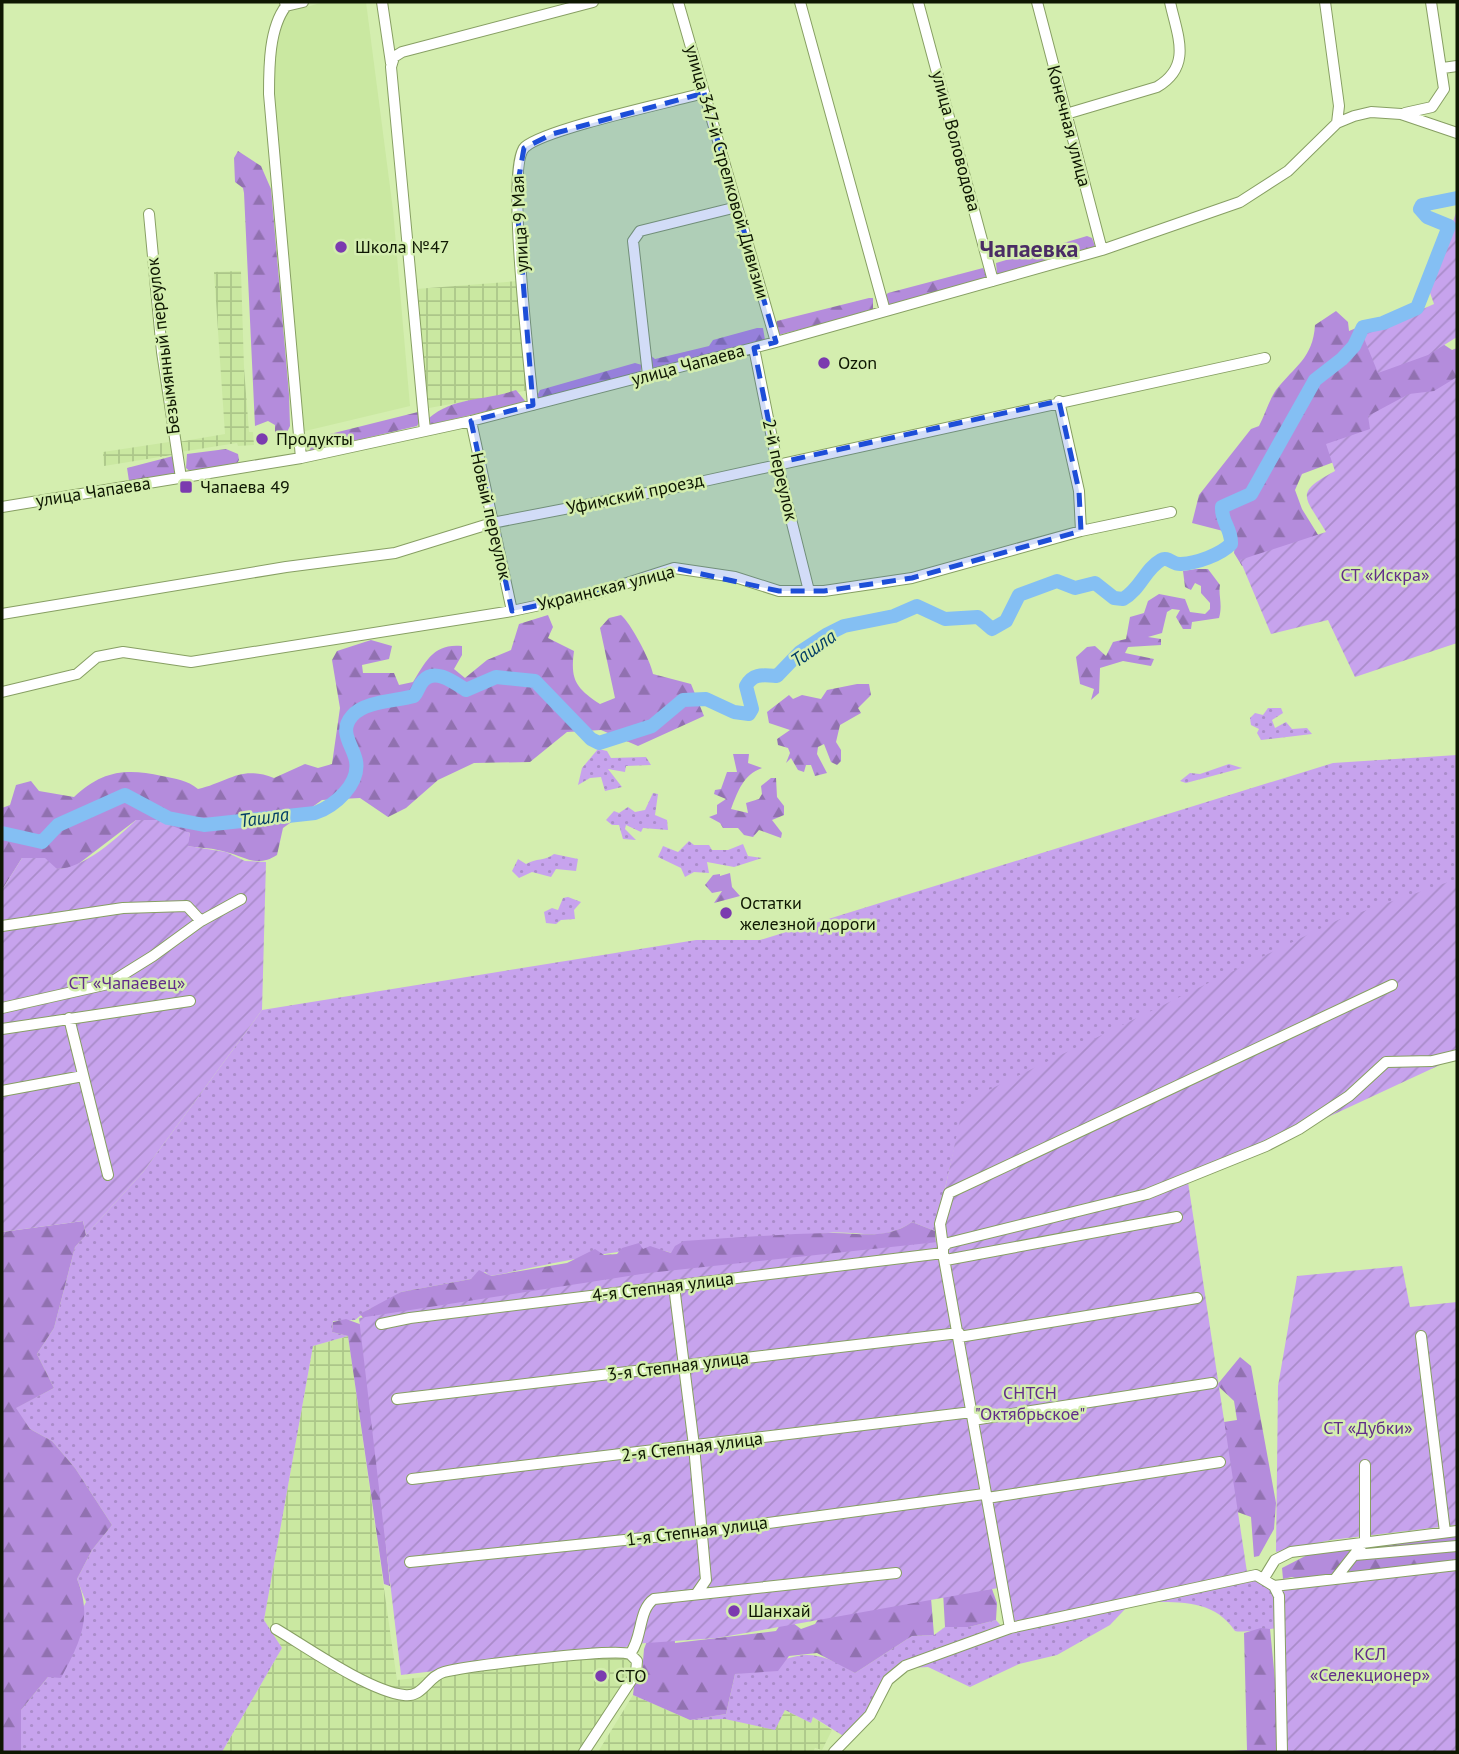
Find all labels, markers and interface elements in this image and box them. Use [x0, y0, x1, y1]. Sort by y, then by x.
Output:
street label: улица 347-й Стрелковой Дивизии [680, 42, 775, 301]
street label: Конечная улица [1042, 63, 1097, 189]
street label: улица Воловодова [927, 68, 986, 214]
street label: улица 9 Мая [505, 175, 534, 273]
district label: Чапаевка [979, 233, 1079, 264]
place label: Школа №47 [355, 235, 450, 258]
marker: Школа №47 [333, 239, 349, 255]
street label: Безымянный переулок [140, 256, 185, 436]
street label: улица Чапаева [629, 338, 747, 391]
place label: Ozon [838, 351, 877, 374]
marker: Ozon [816, 355, 832, 371]
street label: 2-й переулок [758, 417, 803, 523]
place label: Продукты [276, 427, 353, 450]
marker: Продукты [254, 431, 270, 447]
street label: Новый переулок [466, 450, 517, 582]
street label: Уфимский проезд [564, 468, 706, 519]
street label: улица Чапаева [34, 471, 152, 512]
place label: Чапаева 49 [200, 475, 290, 498]
marker: Чапаева 49 [178, 479, 194, 495]
street label: Украинская улица [535, 559, 677, 616]
park label: СТ «Искра» [1341, 563, 1430, 586]
water label: Ташла [786, 623, 841, 672]
water label: Ташла [238, 802, 291, 832]
place label: Остатки железной дороги [740, 891, 876, 935]
marker: Остатки железной дороги [718, 905, 734, 921]
park label: СТ «Чапаевец» [69, 971, 185, 994]
street label: 4-я Степная улица [591, 1266, 735, 1307]
street label: 3-я Степная улица [606, 1345, 750, 1386]
park label: СНТСН "Октябрьское" [975, 1381, 1085, 1425]
park label: СТ «Дубки» [1323, 1416, 1413, 1439]
street label: 2-я Степная улица [620, 1426, 764, 1467]
street label: 1-я Степная улица [625, 1510, 769, 1551]
place label: Шанхай [748, 1599, 810, 1622]
marker: Шанхай [726, 1603, 742, 1619]
park label: КСЛ «Селекционер» [1310, 1642, 1430, 1686]
place label: СТО [615, 1664, 647, 1687]
marker: СТО [593, 1668, 609, 1684]

